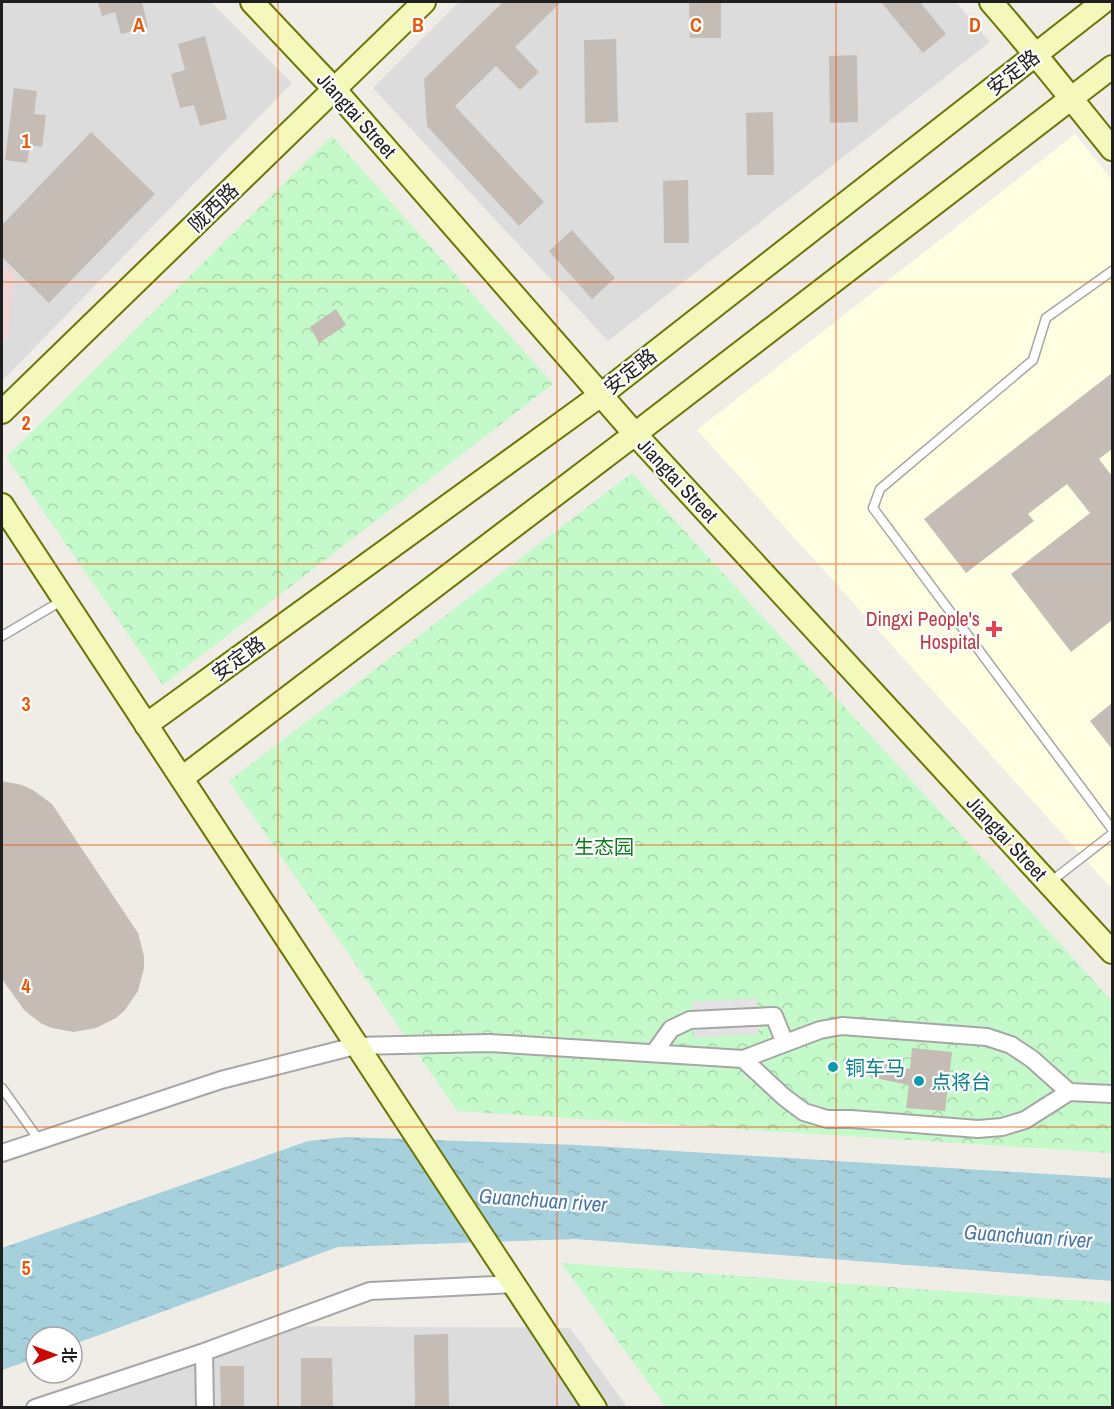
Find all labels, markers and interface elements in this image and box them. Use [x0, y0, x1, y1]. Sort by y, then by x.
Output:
text: A [133, 11, 145, 38]
text: B [412, 11, 424, 38]
text: C [690, 11, 702, 38]
text: D [969, 11, 981, 38]
street label: 安定路 [981, 43, 1045, 101]
street label: Jiangtai Street [311, 66, 403, 164]
text: 1 [21, 127, 31, 154]
street label: 陇西路 [182, 176, 244, 238]
street label: 安定路 [598, 342, 662, 400]
text: 2 [21, 409, 31, 436]
street label: Jiangtai Street [632, 432, 725, 529]
place label: Dingxi People's Hospital [866, 605, 980, 655]
marker: Dingxi People's Hospital [985, 620, 1003, 638]
street label: 安定路 [206, 629, 270, 687]
text: 3 [21, 690, 31, 717]
street label: Jiangtai Street [961, 790, 1054, 887]
park label: 生态园 [574, 833, 634, 860]
text: 4 [21, 972, 31, 999]
place label: 铜车马 [845, 1054, 905, 1081]
marker: 铜车马 [826, 1060, 840, 1074]
place label: 点将台 [931, 1068, 991, 1095]
marker: 点将台 [912, 1074, 926, 1088]
water label: Guanchuan river [478, 1181, 609, 1219]
water label: Guanchuan river [963, 1217, 1094, 1255]
text: 5 [21, 1254, 31, 1281]
north arrow [24, 1325, 84, 1385]
text: 北 [58, 1347, 80, 1363]

